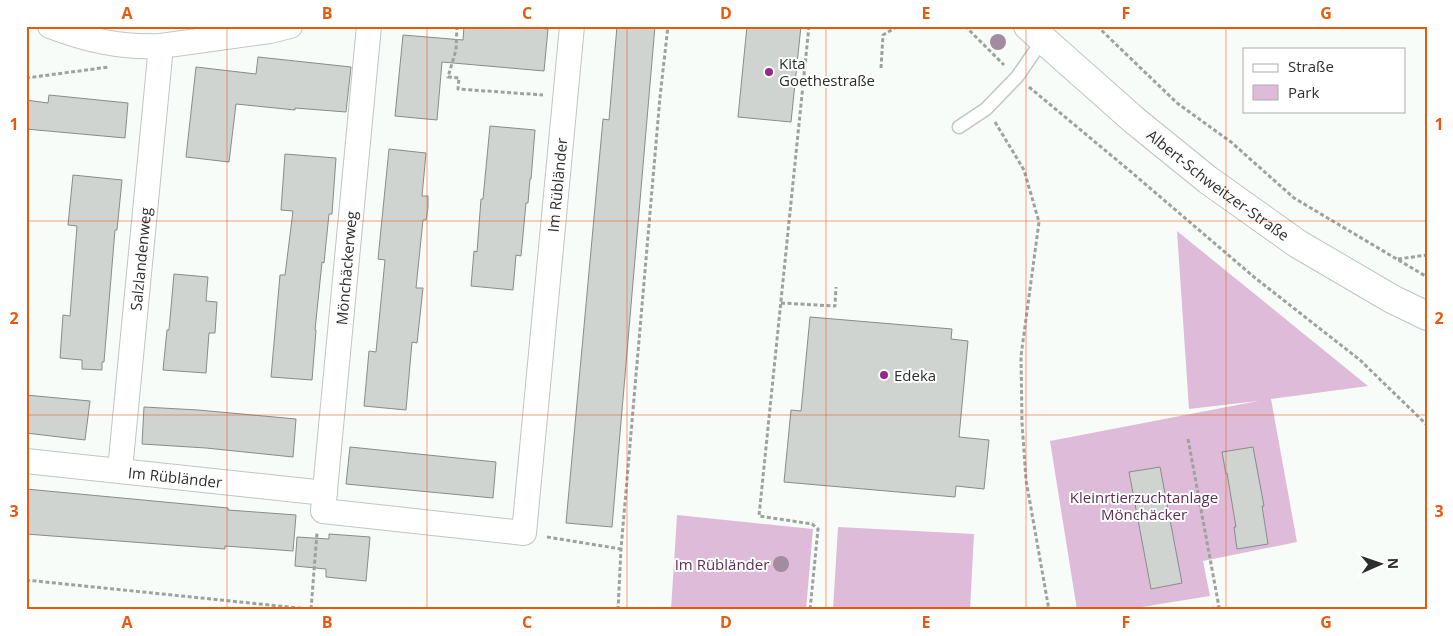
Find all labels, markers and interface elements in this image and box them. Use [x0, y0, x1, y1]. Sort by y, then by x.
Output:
text: A [121, 2, 133, 24]
text: B [322, 2, 332, 24]
text: C [522, 2, 532, 24]
text: D [720, 2, 732, 24]
text: E [922, 2, 931, 24]
text: F [1122, 2, 1130, 24]
text: G [1320, 2, 1332, 24]
legend [1243, 48, 1406, 112]
place label: Kita Goethestraße [779, 53, 875, 90]
text: Straße [1288, 56, 1334, 76]
marker: Kita Goethestraße [763, 66, 775, 78]
text: Park [1288, 82, 1319, 102]
text: 1 [9, 113, 19, 135]
text: 1 [1434, 113, 1444, 135]
street label: Albert-Schweitzer-Straße [1143, 125, 1293, 245]
street label: Im Rübländer [543, 137, 571, 233]
street label: Salzlandenweg [125, 206, 155, 312]
street label: Mönchäckerweg [331, 210, 361, 326]
text: 2 [9, 307, 19, 329]
text: 2 [1434, 307, 1444, 329]
place label: Edeka [894, 365, 936, 385]
marker: Edeka [878, 369, 890, 381]
street label: Im Rübländer [127, 462, 223, 492]
park label: Kleinrtierzuchtanlage Mönchäcker [1070, 487, 1218, 524]
text: 3 [9, 500, 19, 522]
text: 3 [1434, 500, 1444, 522]
north arrow [1356, 538, 1406, 588]
park label: Im Rübländer [675, 554, 769, 574]
text: N [1384, 558, 1403, 570]
text: A [121, 611, 133, 633]
text: B [322, 611, 332, 633]
text: C [522, 611, 532, 633]
text: D [720, 611, 732, 633]
text: E [922, 611, 931, 633]
text: F [1122, 611, 1130, 633]
text: G [1320, 611, 1332, 633]

